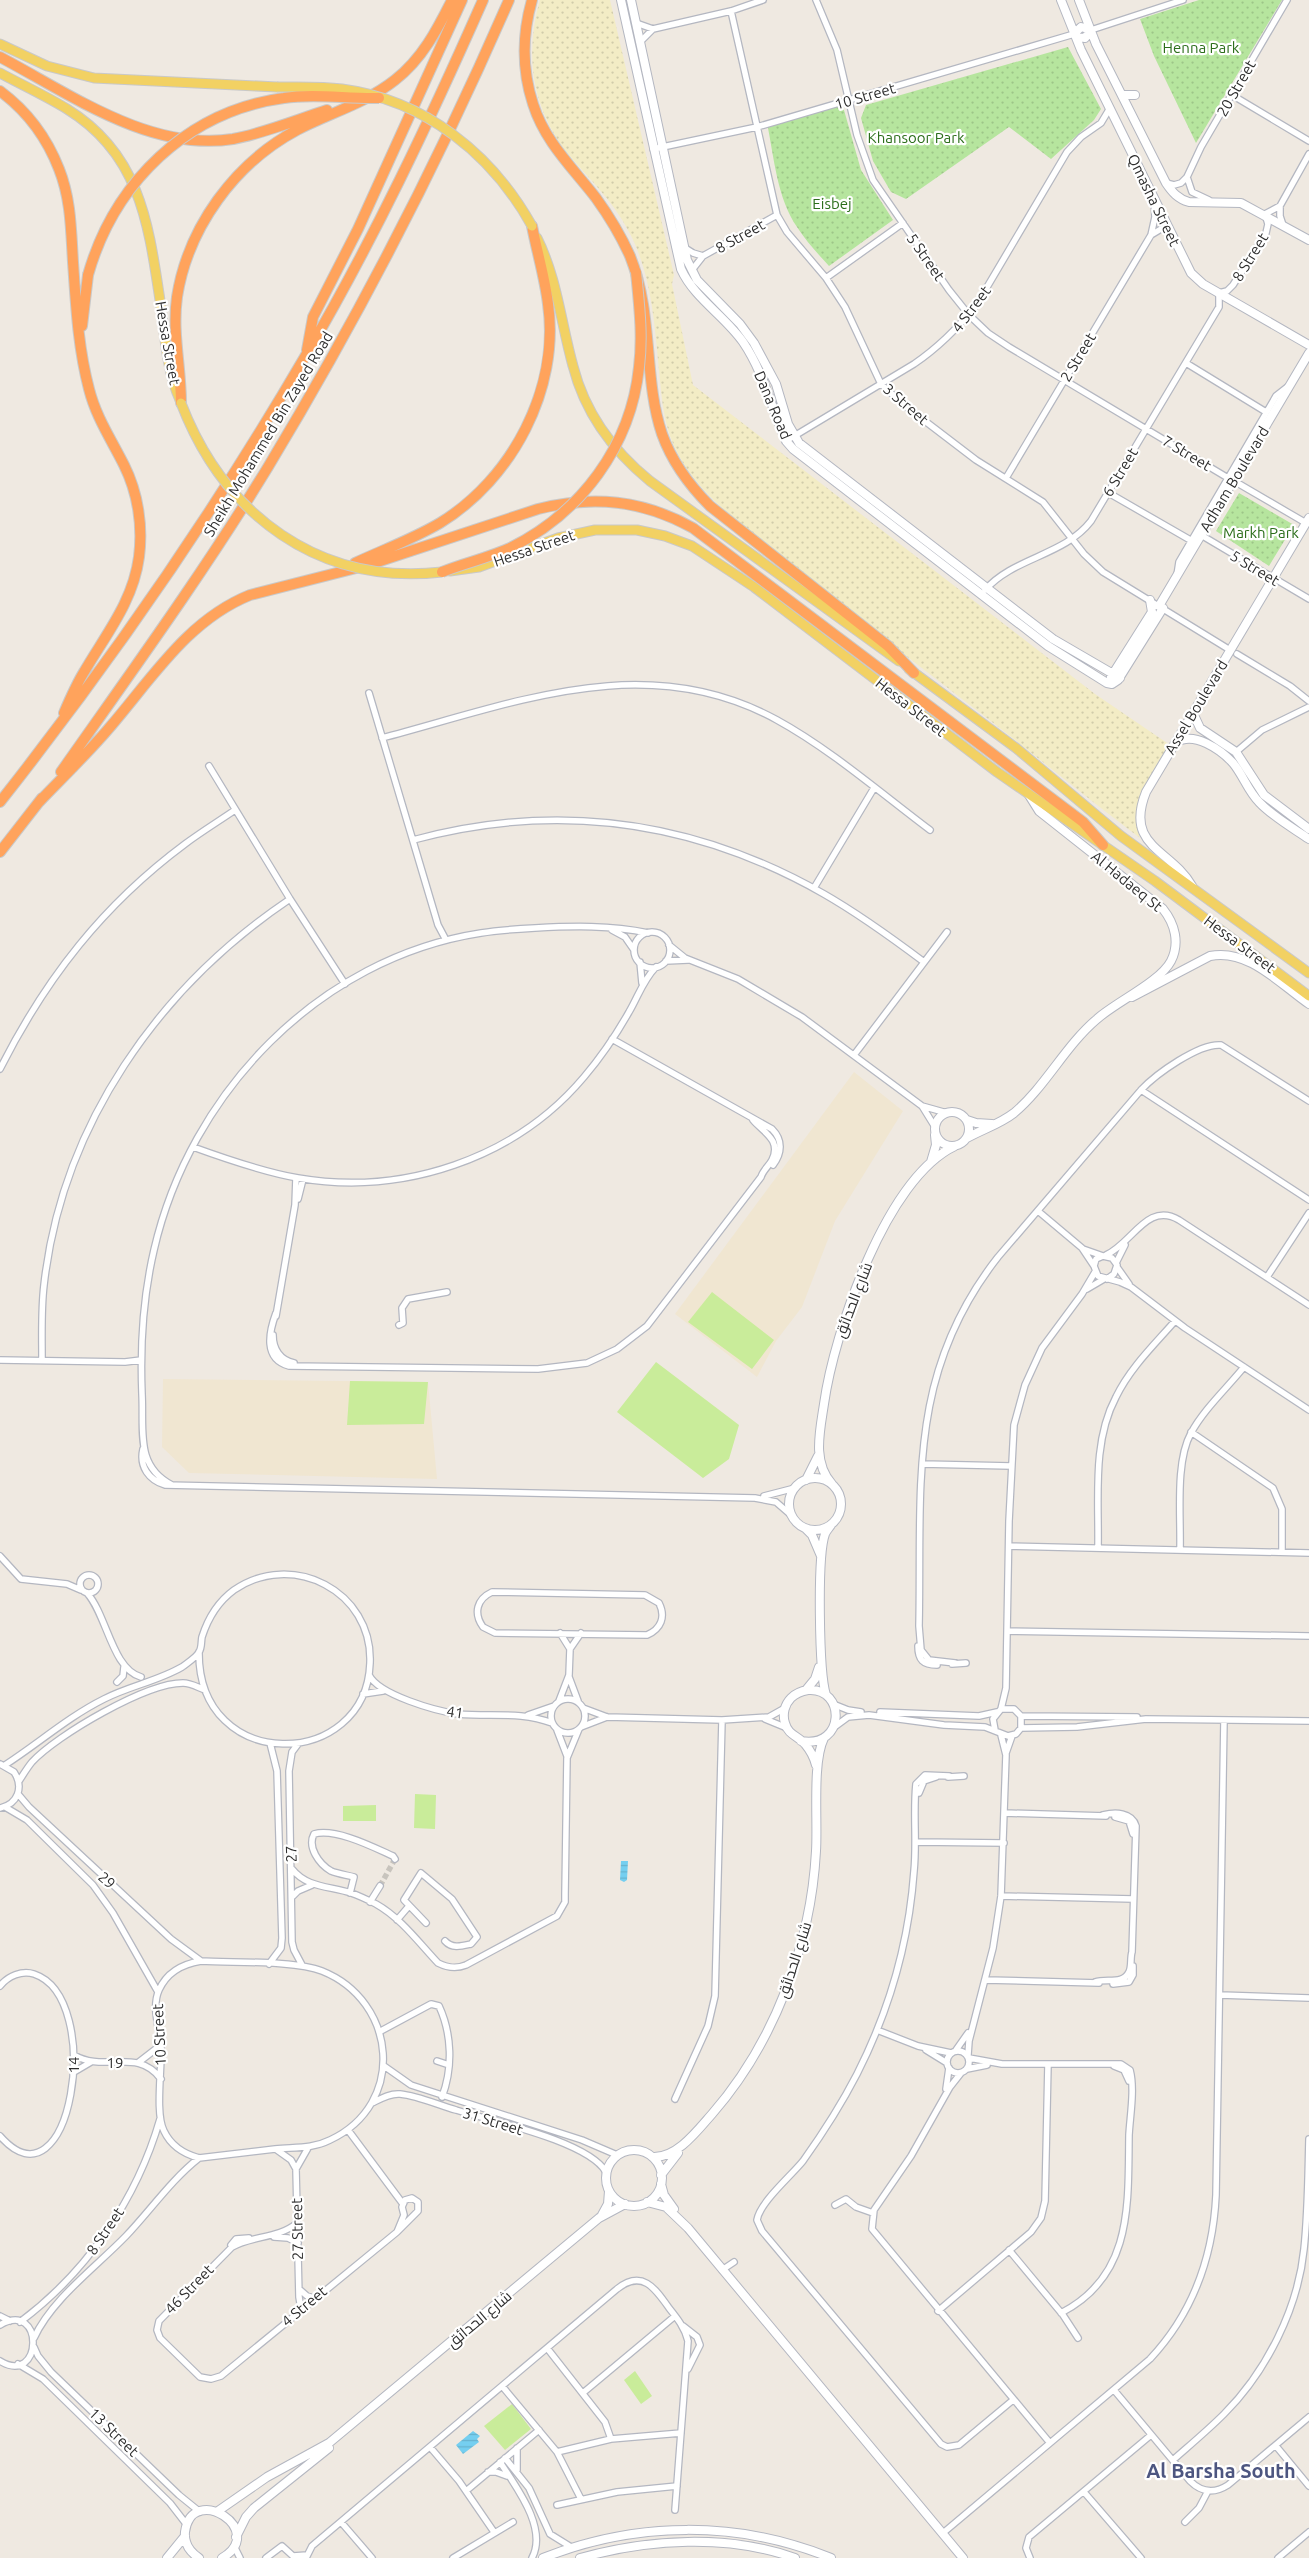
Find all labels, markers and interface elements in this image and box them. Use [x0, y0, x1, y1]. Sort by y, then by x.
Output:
park label: Henna Park [1163, 39, 1240, 56]
street label: 20 Street [1213, 57, 1259, 119]
street label: 10 Street [833, 79, 897, 113]
park label: Khansoor Park [868, 129, 965, 146]
street label: Qmasha Street [1124, 151, 1184, 249]
park label: Eisbej [812, 195, 852, 212]
street label: 8 Street [712, 215, 768, 256]
street label: 5 Street [904, 230, 948, 284]
street label: 8 Street [1229, 230, 1272, 284]
street label: 4 Street [948, 282, 994, 336]
street label: Hessa Street [152, 300, 184, 386]
street label: Sheikh Mohammed Bin Zayed Road [200, 328, 336, 540]
street label: 2 Street [1057, 329, 1099, 384]
street label: Dana Road [751, 368, 795, 442]
street label: 3 Street [880, 380, 932, 428]
street label: Adham Boulevard [1196, 423, 1272, 535]
street label: 7 Street [1160, 432, 1215, 474]
street label: 6 Street [1099, 444, 1141, 499]
park label: Markh Park [1223, 524, 1299, 541]
street label: Hessa Street [491, 526, 577, 570]
street label: 5 Street [1228, 547, 1283, 589]
street label: Assel Boulevard [1161, 657, 1231, 757]
street label: Hessa Street [872, 674, 950, 740]
street label: Al Hadaeq St [1088, 847, 1166, 915]
street label: Hessa Street [1201, 912, 1279, 976]
street label: شارع الحدائق [831, 1260, 878, 1341]
street label: 41 [445, 1702, 465, 1722]
street label: 27 [282, 1845, 300, 1863]
street label: 29 [95, 1868, 119, 1892]
street label: شارع الحدائق [774, 1920, 817, 2001]
street label: 10 Street [149, 2003, 169, 2067]
street label: 19 [107, 2054, 123, 2071]
street label: 14 [65, 2057, 82, 2073]
street label: 31 Street [461, 2104, 525, 2138]
street label: 27 Street [288, 2198, 306, 2260]
street label: 8 Street [83, 2204, 127, 2258]
street label: 46 Street [161, 2261, 217, 2317]
street label: 4 Street [278, 2282, 330, 2330]
street label: شارع الحدائق [443, 2287, 517, 2353]
street label: 13 Street [86, 2404, 142, 2460]
district label: Al Barsha South [1146, 2459, 1296, 2482]

